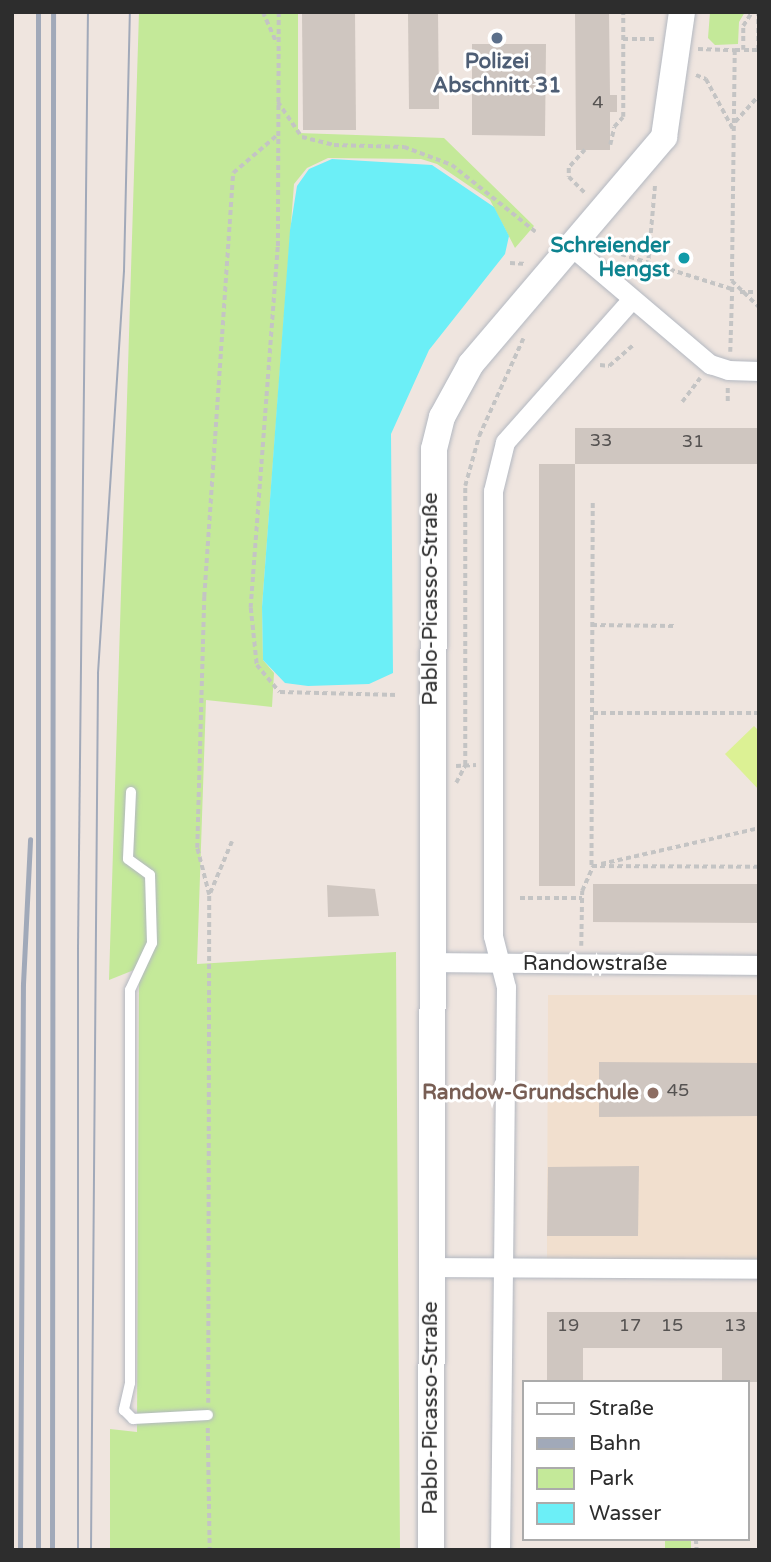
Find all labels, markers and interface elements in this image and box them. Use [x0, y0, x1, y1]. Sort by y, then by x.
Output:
marker: Polizei Abschnitt 31 [489, 30, 505, 46]
place label: Polizei Abschnitt 31 [433, 49, 561, 99]
house number: 4 [592, 91, 604, 113]
place label: Schreiender Hengst [550, 233, 670, 283]
marker: Schreiender Hengst [676, 250, 692, 266]
house number: 33 [590, 429, 612, 451]
house number: 31 [682, 430, 704, 452]
street label: Pablo-Picasso-Straße [418, 492, 444, 706]
street label: Randowstraße [523, 951, 667, 977]
house number: 45 [667, 1079, 689, 1101]
place label: Randow-Grundschule [422, 1080, 639, 1106]
marker: Randow-Grundschule [645, 1085, 661, 1101]
street label: Pablo-Picasso-Straße [418, 1301, 444, 1515]
house number: 19 [557, 1314, 579, 1336]
house number: 17 [619, 1314, 641, 1336]
house number: 15 [661, 1314, 683, 1336]
house number: 13 [724, 1314, 746, 1336]
legend [522, 1380, 750, 1541]
text: Straße [589, 1396, 654, 1421]
text: Bahn [589, 1431, 641, 1456]
text: Park [589, 1466, 634, 1491]
text: Wasser [589, 1501, 661, 1526]

